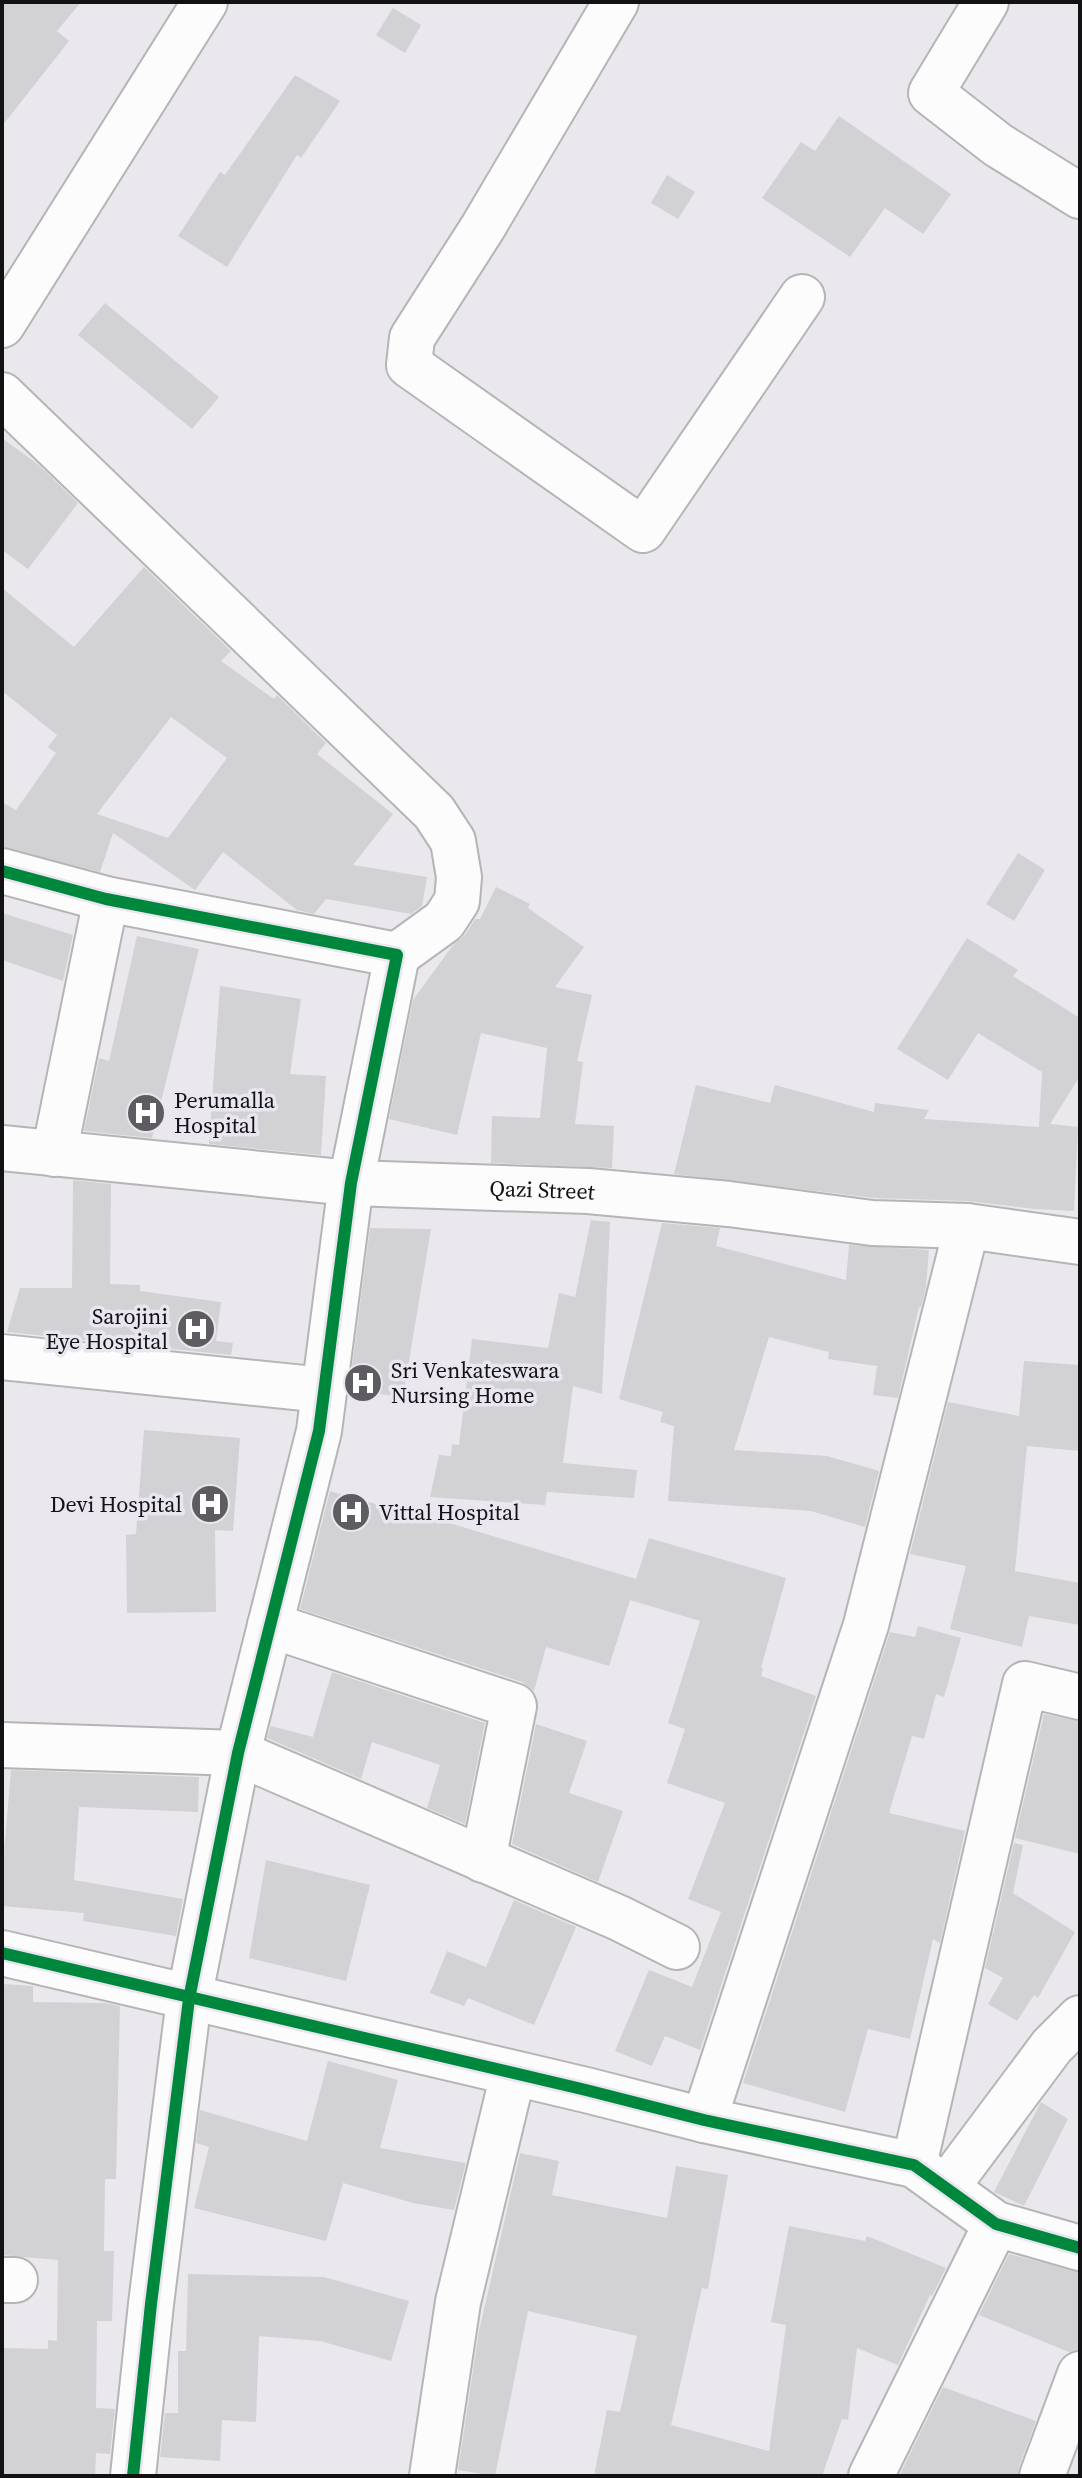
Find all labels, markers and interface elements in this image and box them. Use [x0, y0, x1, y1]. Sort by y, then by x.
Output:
place label: Perumalla Hospital [174, 1085, 276, 1140]
hospital icon: Perumalla Hospital [125, 1092, 167, 1134]
street label: Qazi Street [489, 1173, 597, 1207]
place label: Sarojini Eye Hospital [45, 1301, 168, 1356]
hospital icon: Sarojini Eye Hospital [175, 1308, 217, 1350]
place label: Sri Venkateswara Nursing Home [391, 1355, 560, 1410]
hospital icon: Sri Venkateswara Nursing Home [342, 1362, 384, 1404]
hospital icon: Devi Hospital [189, 1483, 231, 1525]
place label: Devi Hospital [50, 1489, 182, 1519]
hospital icon: Vittal Hospital [330, 1491, 372, 1533]
place label: Vittal Hospital [379, 1497, 520, 1527]

